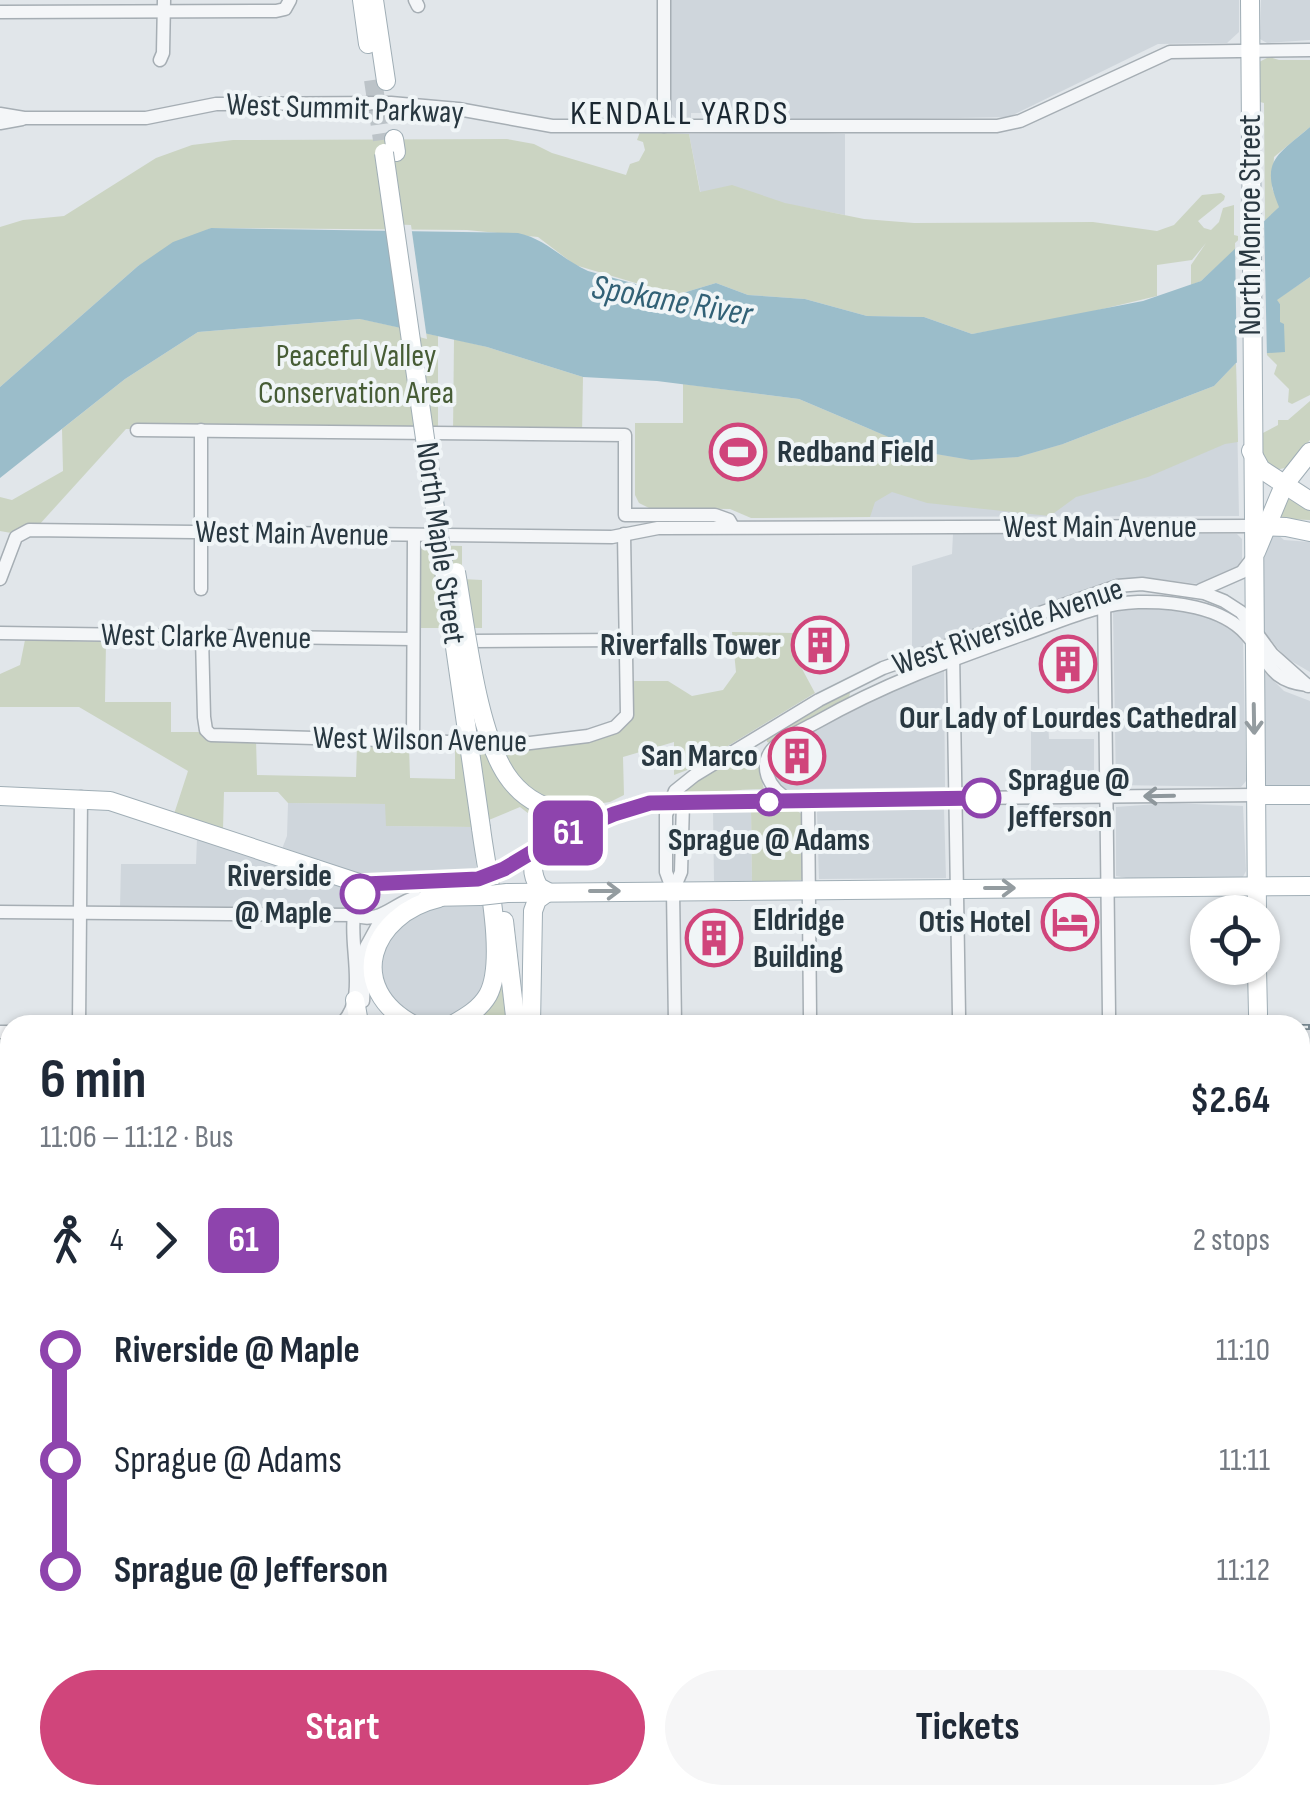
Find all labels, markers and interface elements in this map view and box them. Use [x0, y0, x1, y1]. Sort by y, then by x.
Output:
street label: West Summit Parkway [226, 85, 464, 133]
district label: KENDALL YARDS [570, 92, 790, 135]
street label: North Monroe Street [1231, 114, 1270, 336]
water label: Spokane River [588, 266, 757, 336]
park label: Peaceful Valley Conservation Area [258, 337, 454, 413]
sports icon: Redband Field [708, 422, 768, 482]
place label: Redband Field [777, 433, 934, 472]
street label: North Maple Street [407, 439, 473, 647]
street label: West Main Avenue [1003, 508, 1197, 547]
street label: West Main Avenue [195, 513, 389, 555]
street label: West Riverside Avenue [888, 569, 1128, 685]
building icon: Riverfalls Tower [790, 615, 850, 675]
street label: West Clarke Avenue [100, 616, 312, 658]
place label: Riverfalls Tower [600, 626, 781, 665]
building icon: Our Lady of Lourdes Cathedral [1038, 634, 1098, 694]
place label: Our Lady of Lourdes Cathedral [899, 699, 1237, 738]
one-way arrow [1245, 702, 1264, 734]
street label: West Wilson Avenue [313, 719, 527, 761]
building icon: San Marco [767, 726, 827, 786]
place label: San Marco [641, 737, 758, 776]
place label: Sprague @ Jefferson [1007, 761, 1130, 837]
marker: Sprague @ Jefferson [962, 779, 1000, 817]
one-way arrow [1143, 787, 1175, 806]
marker: Sprague @ Adams [756, 789, 782, 815]
line badge: 61 [523, 800, 613, 866]
text: 61 [553, 812, 583, 855]
place label: Sprague @ Adams [668, 821, 870, 860]
place label: Riverside @ Maple [227, 857, 332, 933]
marker: Riverside @ Maple [341, 875, 379, 913]
one-way arrow [982, 878, 1015, 898]
one-way arrow [588, 882, 620, 900]
hotel icon: Otis Hotel [1040, 892, 1100, 952]
map controls [1190, 895, 1280, 985]
button: locate [1190, 895, 1280, 985]
place label: Eldridge Building [753, 901, 845, 977]
place label: Otis Hotel [918, 903, 1031, 942]
building icon: Eldridge Building [684, 908, 744, 968]
text: 6 min [40, 1047, 147, 1114]
text: $2.64 [1190, 1078, 1270, 1123]
text: 11:06 – 11:12 · Bus [40, 1118, 234, 1157]
icon: walk [40, 1213, 95, 1268]
icon: forward [138, 1213, 193, 1268]
text: 61 [228, 1219, 259, 1262]
text: 4 [110, 1221, 123, 1260]
text: 2 stops [1193, 1221, 1270, 1260]
text: Riverside @ Maple [114, 1328, 360, 1373]
text: 11:10 [1216, 1331, 1270, 1370]
text: Sprague @ Adams [114, 1438, 342, 1483]
text: 11:11 [1219, 1441, 1270, 1480]
text: Sprague @ Jefferson [114, 1548, 388, 1593]
text: 11:12 [1217, 1551, 1270, 1590]
button: Start [40, 1670, 645, 1785]
button: Tickets [665, 1670, 1270, 1785]

